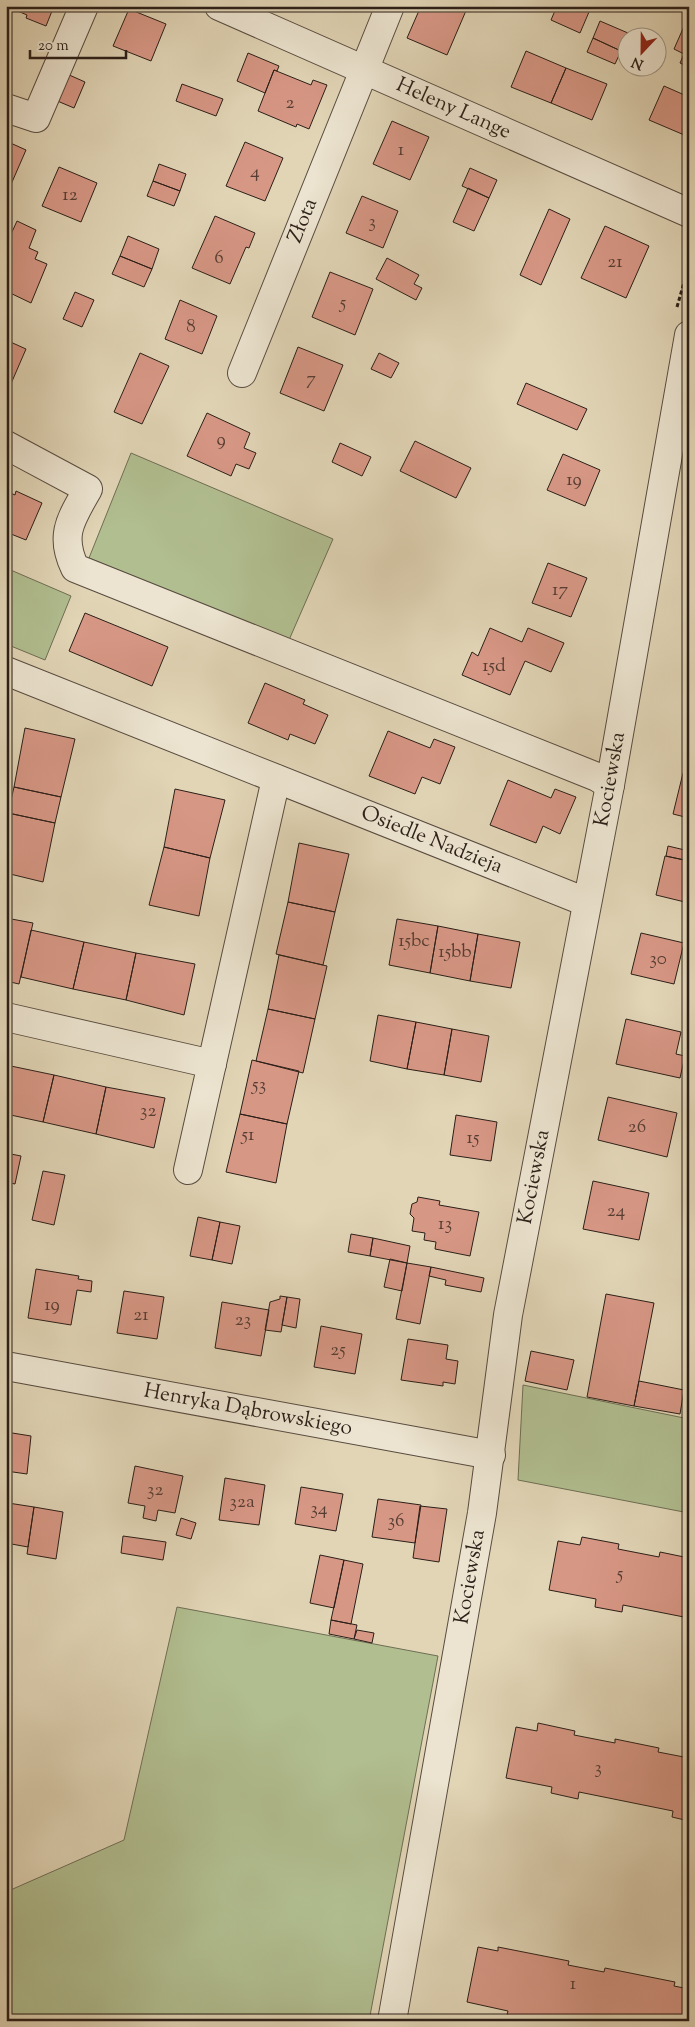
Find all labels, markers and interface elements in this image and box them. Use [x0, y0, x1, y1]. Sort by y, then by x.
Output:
scale bar [30, 28, 126, 60]
north arrow [618, 28, 668, 78]
text: 20 m [38, 36, 69, 57]
text: N [629, 51, 647, 74]
street label: Heleny Lange [391, 71, 516, 148]
house number: 2 [286, 90, 295, 117]
house number: 1 [398, 137, 405, 164]
house number: 4 [250, 159, 260, 186]
house number: 12 [62, 182, 78, 209]
street label: Złota [281, 194, 326, 248]
house number: 3 [368, 209, 376, 236]
house number: 6 [214, 245, 224, 272]
house number: 21 [607, 249, 623, 276]
house number: 5 [339, 290, 347, 317]
house number: 8 [186, 314, 196, 341]
house number: 7 [306, 366, 316, 393]
house number: 9 [216, 427, 226, 454]
house number: 19 [566, 467, 582, 494]
house number: 17 [552, 577, 568, 604]
house number: 15d [482, 653, 506, 680]
street label: Kociewska [587, 729, 634, 829]
street label: Osiedle Nadzieja [356, 799, 507, 882]
house number: 15bc [398, 928, 430, 955]
house number: 15bb [438, 939, 472, 966]
house number: 30 [649, 946, 667, 973]
house number: 53 [251, 1072, 266, 1099]
house number: 32 [140, 1098, 156, 1125]
house number: 26 [628, 1114, 646, 1141]
house number: 51 [241, 1122, 255, 1149]
house number: 15 [467, 1125, 480, 1152]
street label: Kociewska [511, 1127, 558, 1227]
house number: 24 [607, 1198, 626, 1225]
house number: 13 [438, 1211, 452, 1238]
house number: 19 [44, 1292, 60, 1319]
house number: 21 [133, 1302, 149, 1329]
house number: 23 [235, 1307, 251, 1334]
house number: 25 [330, 1337, 346, 1364]
street label: Henryka Dąbrowskiego [141, 1377, 355, 1444]
house number: 32 [147, 1477, 163, 1504]
house number: 32a [229, 1489, 255, 1516]
house number: 34 [310, 1496, 328, 1523]
house number: 36 [388, 1508, 404, 1535]
street label: Kociewska [448, 1527, 494, 1627]
house number: 5 [616, 1561, 624, 1588]
house number: 3 [594, 1755, 602, 1782]
house number: 1 [570, 1971, 577, 1998]

